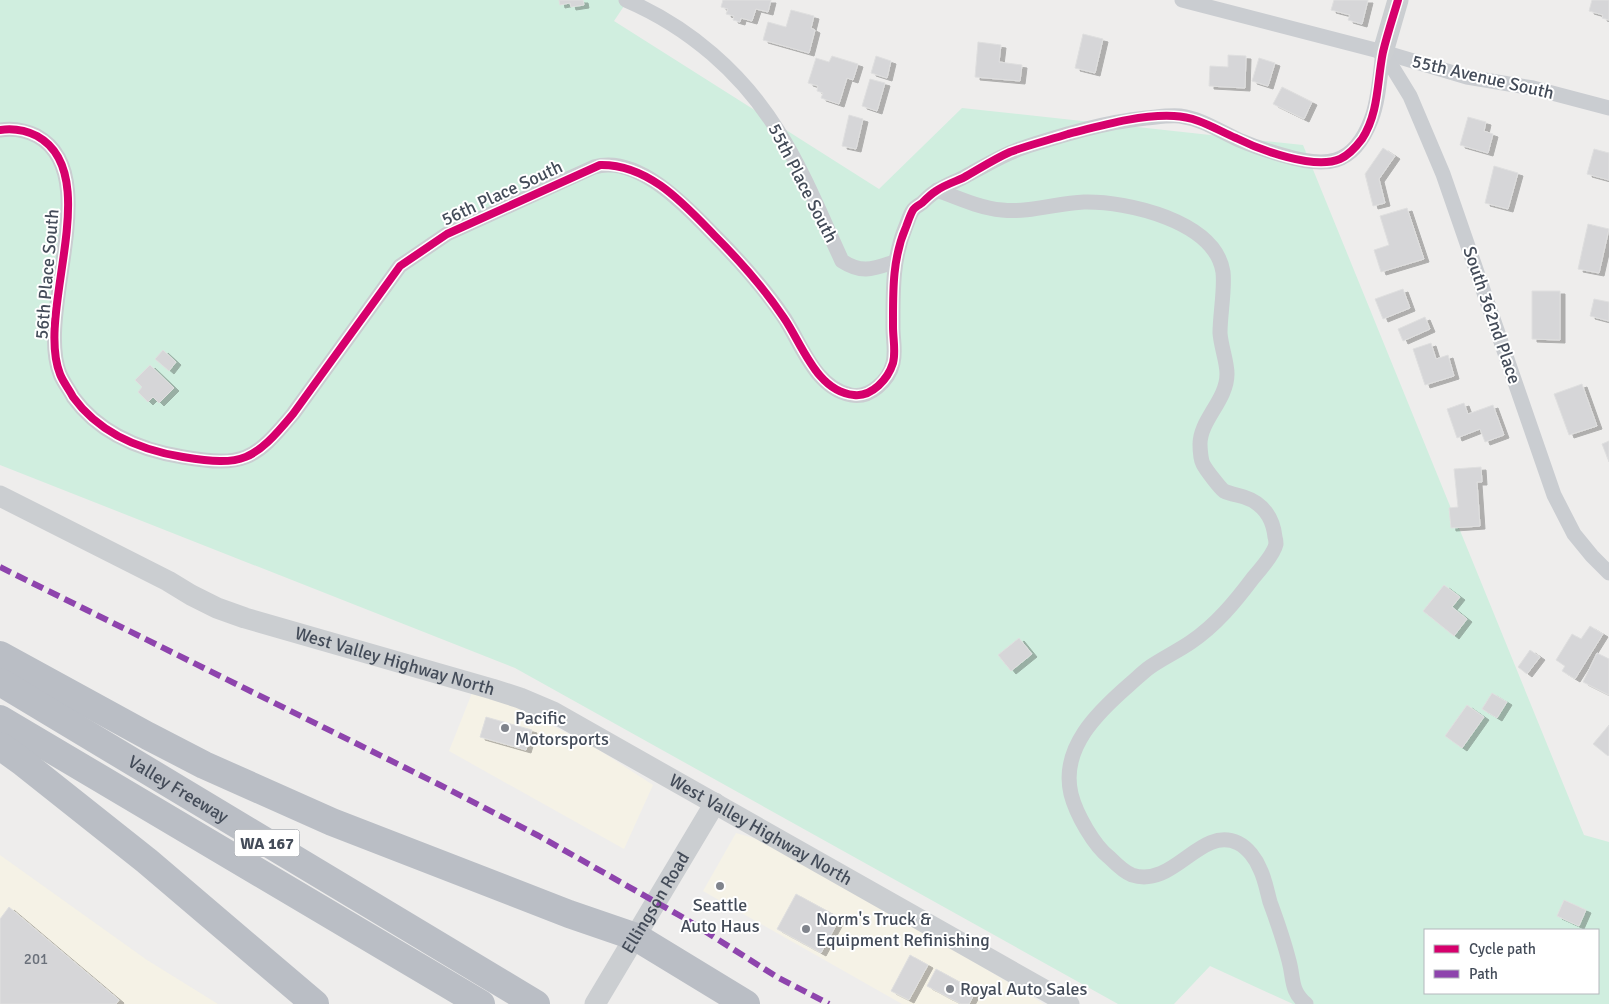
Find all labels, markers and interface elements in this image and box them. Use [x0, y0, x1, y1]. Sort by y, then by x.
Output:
street label: 55th Avenue South [1410, 50, 1556, 104]
street label: 55th Place South [764, 120, 842, 246]
street label: 56th Place South [438, 155, 566, 231]
street label: 56th Place South [30, 208, 64, 340]
street label: South 362nd Place [1458, 243, 1526, 387]
street label: West Valley Highway North [292, 622, 497, 700]
place label: Pacific Motorsports [515, 707, 609, 750]
marker: Pacific Motorsports [499, 722, 511, 734]
street label: Valley Freeway [124, 750, 233, 828]
street label: West Valley Highway North [665, 769, 856, 890]
road number: WA 167 [234, 830, 300, 856]
street label: Ellingson Road [617, 848, 694, 957]
marker: Seattle Auto Haus [714, 880, 726, 892]
place label: Seattle Auto Haus [680, 894, 760, 937]
place label: Norm's Truck & Equipment Refinishing [816, 908, 990, 951]
marker: Norm's Truck & Equipment Refinishing [800, 923, 812, 935]
legend [1424, 929, 1599, 994]
text: Cycle path [1469, 940, 1536, 958]
house number: 201 [24, 950, 48, 968]
text: Path [1469, 965, 1498, 983]
place label: Royal Auto Sales [960, 978, 1088, 1000]
marker: Royal Auto Sales [944, 983, 956, 995]

